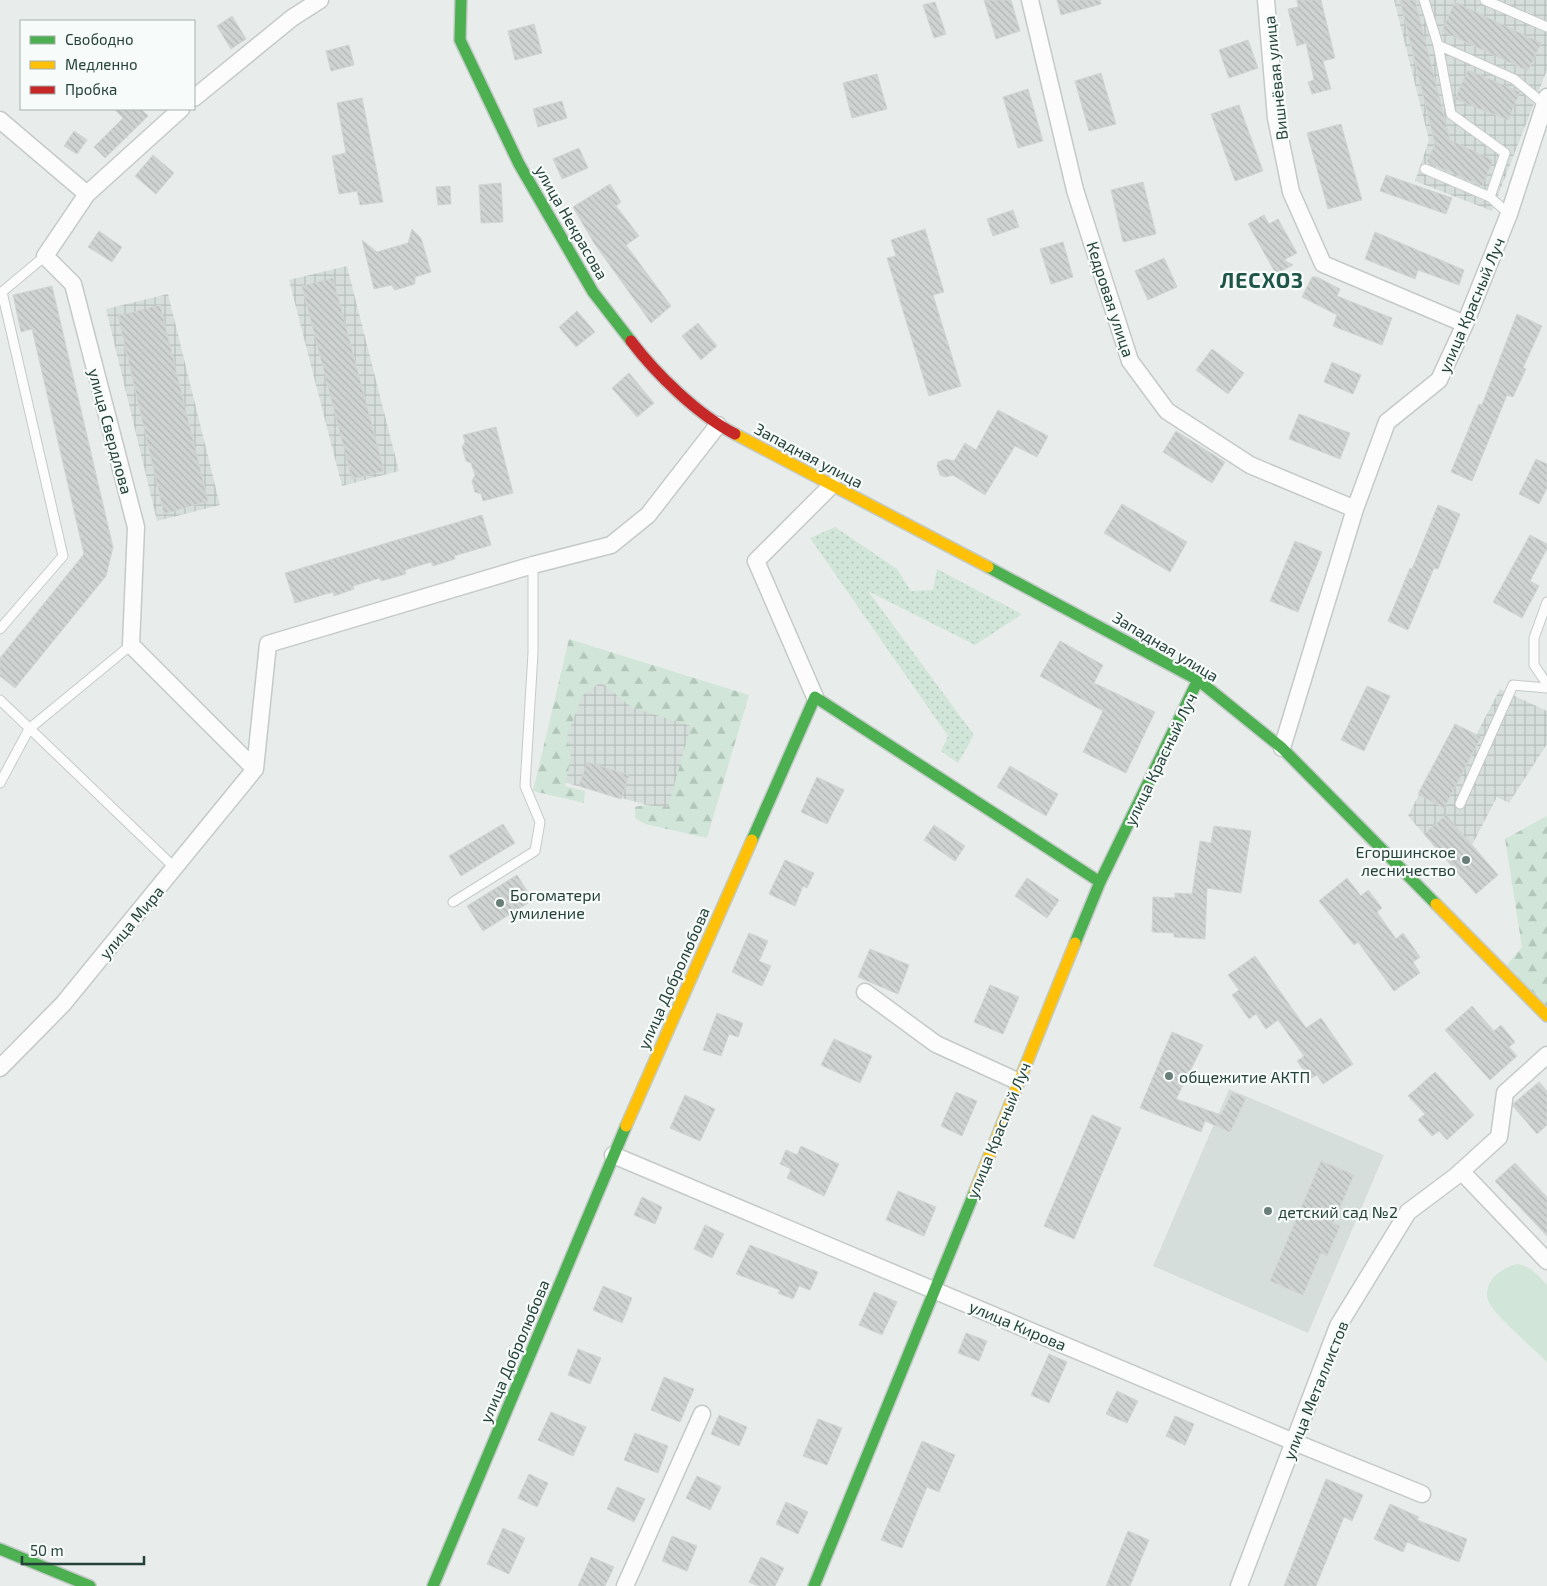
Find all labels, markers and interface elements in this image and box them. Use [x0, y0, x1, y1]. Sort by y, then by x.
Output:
street label: Вишнёвая улица [1259, 15, 1292, 141]
legend [20, 20, 195, 110]
text: Свободно [65, 30, 134, 48]
text: Медленно [65, 55, 138, 73]
text: Пробка [65, 80, 117, 98]
street label: улица Некрасова [531, 161, 612, 283]
street label: улица Красный Луч [1434, 234, 1509, 376]
street label: Кедровая улица [1082, 239, 1139, 360]
district label: ЛЕСХОЗ [1220, 267, 1304, 292]
street label: улица Свердлова [84, 366, 137, 496]
street label: Западная улица [751, 418, 867, 492]
street label: Западная улица [1109, 607, 1222, 686]
street label: улица Красный Луч [1120, 690, 1201, 829]
place label: Егоршинское лесничество [1356, 842, 1456, 879]
marker: Егоршинское лесничество [1460, 854, 1472, 866]
street label: улица Мира [95, 881, 168, 963]
place label: Богоматери умиление [510, 885, 601, 923]
marker: Богоматери умиление [494, 897, 506, 909]
street label: улица Добролюбова [633, 904, 714, 1052]
street label: улица Красный Луч [962, 1059, 1035, 1201]
place label: общежитие АКТП [1179, 1067, 1310, 1086]
marker: общежитие АКТП [1163, 1070, 1175, 1082]
place label: детский сад №2 [1278, 1202, 1398, 1221]
marker: детский сад №2 [1262, 1205, 1274, 1217]
street label: улица Добролюбова [475, 1277, 554, 1426]
street label: улица Кирова [966, 1296, 1069, 1355]
street label: улица Металлистов [1278, 1318, 1353, 1463]
scale bar [22, 1534, 145, 1566]
text: 50 m [30, 1541, 64, 1559]

